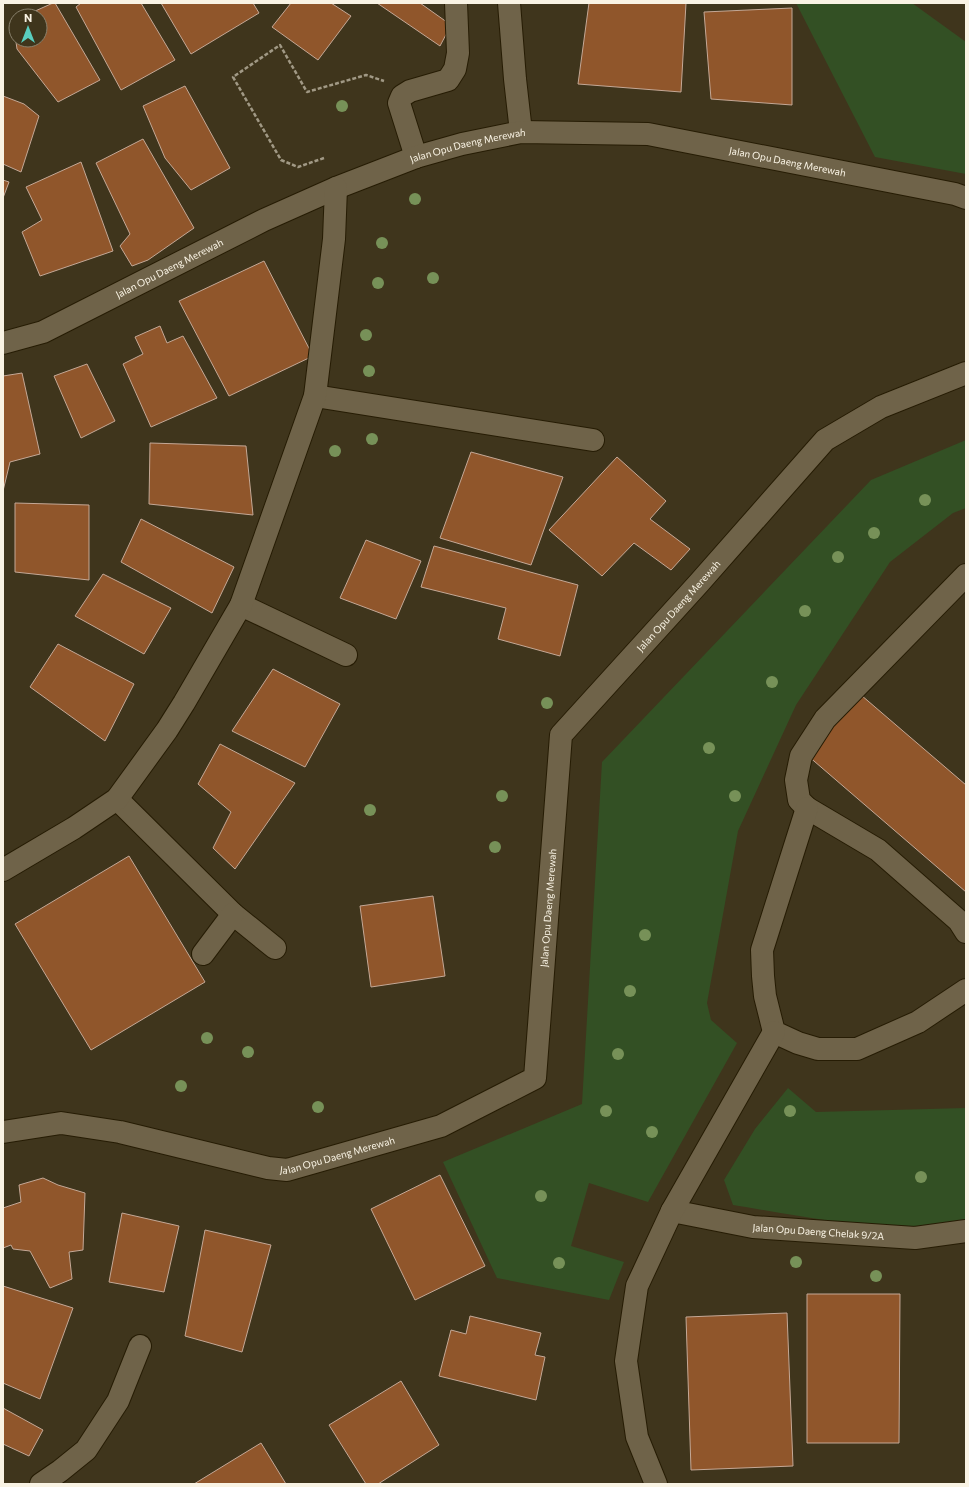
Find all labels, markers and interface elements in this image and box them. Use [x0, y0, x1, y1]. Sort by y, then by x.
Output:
north arrow [8, 8, 48, 48]
text: N [24, 11, 32, 24]
street label: Jalan Opu Daeng Merewah [408, 126, 526, 165]
street label: Jalan Opu Daeng Merewah [728, 144, 847, 179]
street label: Jalan Opu Daeng Merewah [114, 236, 225, 300]
street label: Jalan Opu Daeng Merewah [634, 558, 722, 654]
street label: Jalan Opu Daeng Merewah [537, 848, 558, 968]
street label: Jalan Opu Daeng Merewah [279, 1134, 396, 1176]
street label: Jalan Opu Daeng Chelak 9/2A [752, 1221, 885, 1242]

